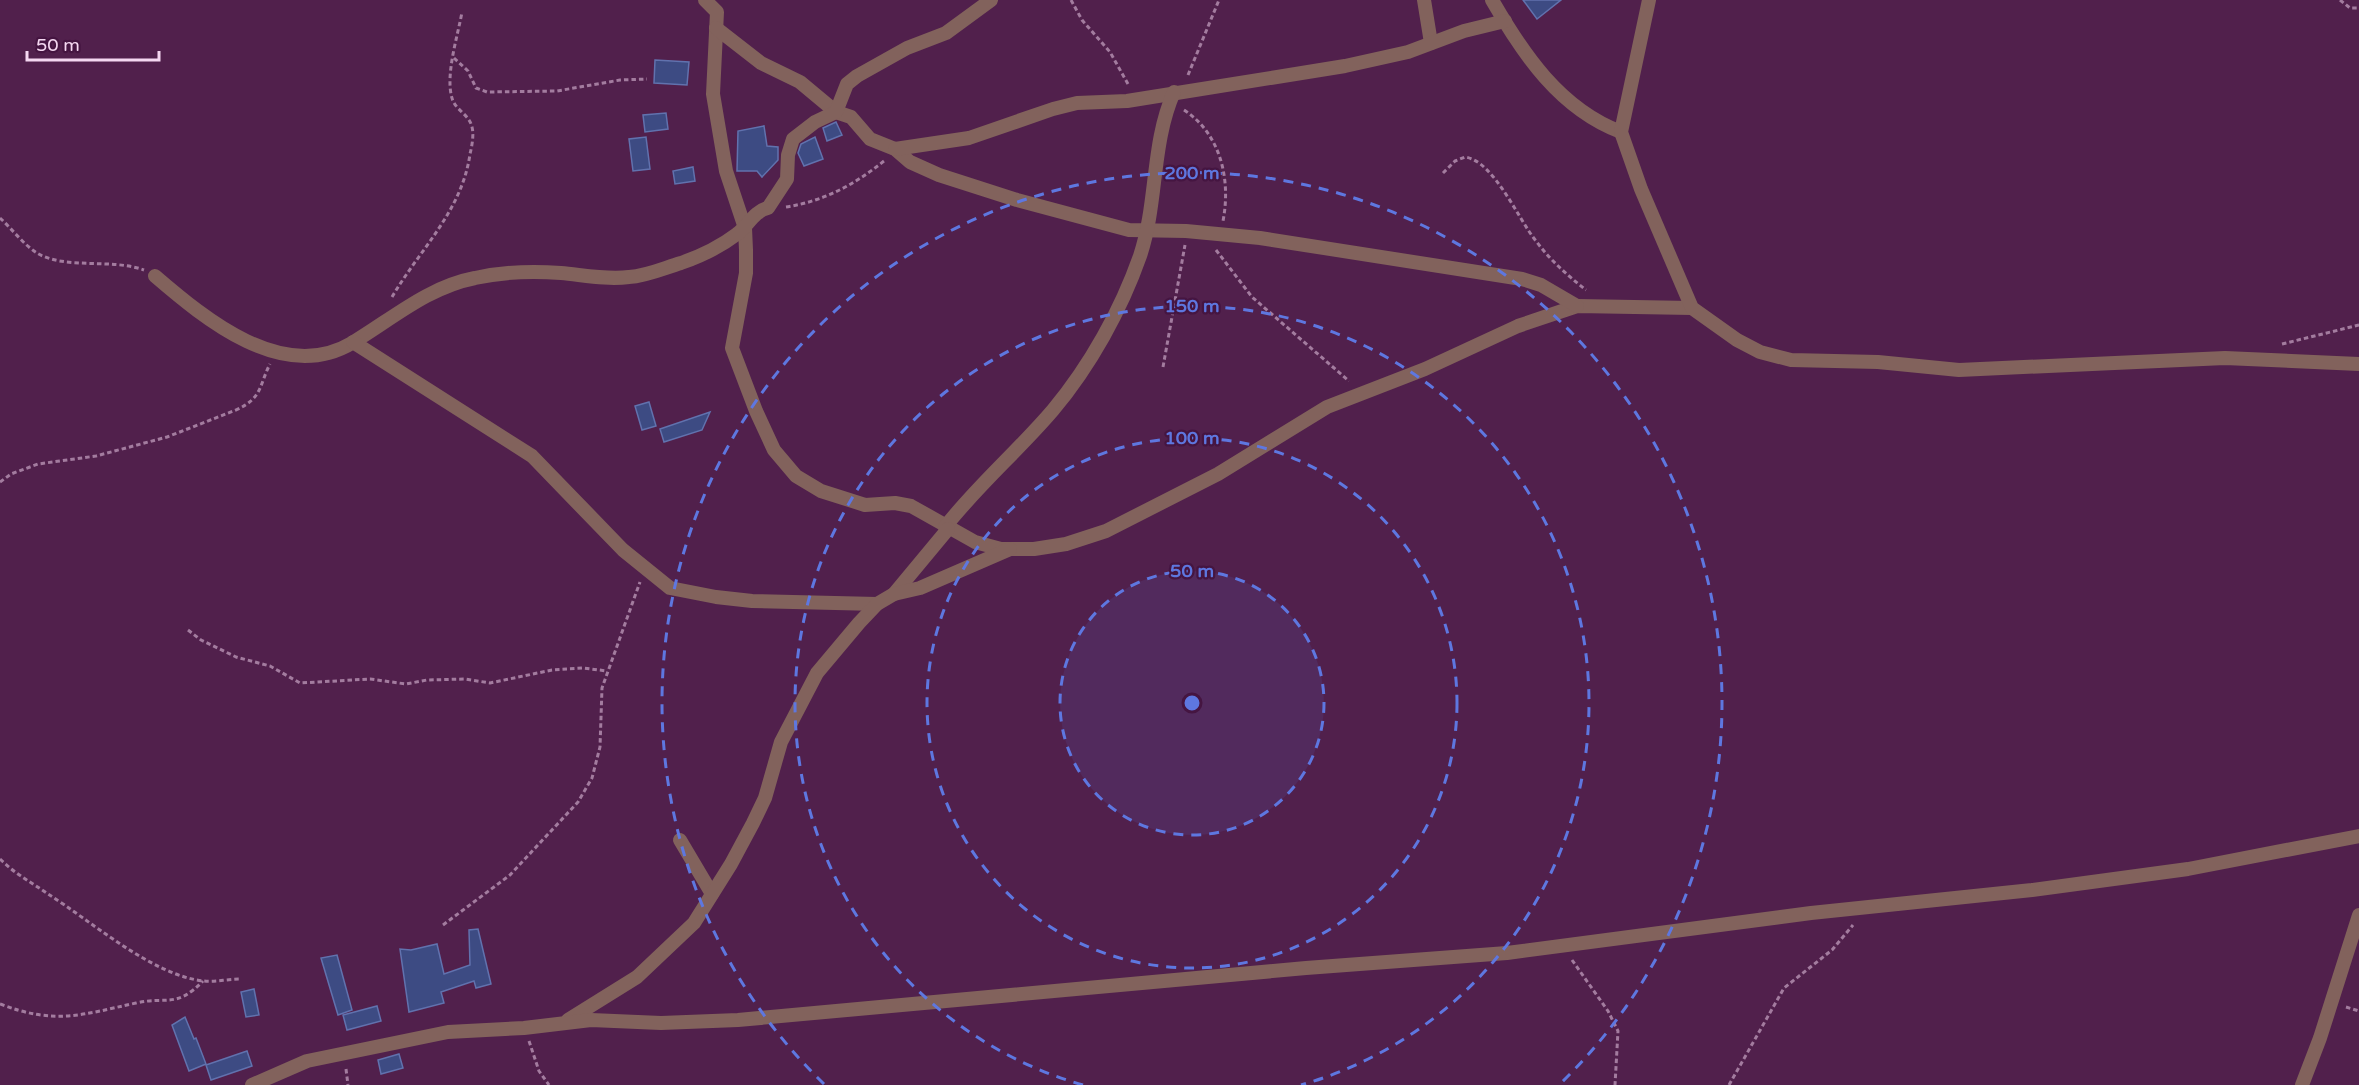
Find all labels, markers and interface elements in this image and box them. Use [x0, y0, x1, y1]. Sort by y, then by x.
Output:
scale bar [27, 24, 159, 62]
text: 50 m [36, 34, 80, 56]
text: 200 m [1164, 162, 1220, 184]
text: 150 m [1164, 295, 1220, 317]
text: 100 m [1164, 427, 1220, 449]
text: 50 m [1170, 560, 1214, 582]
centre of rings [1182, 693, 1202, 713]

